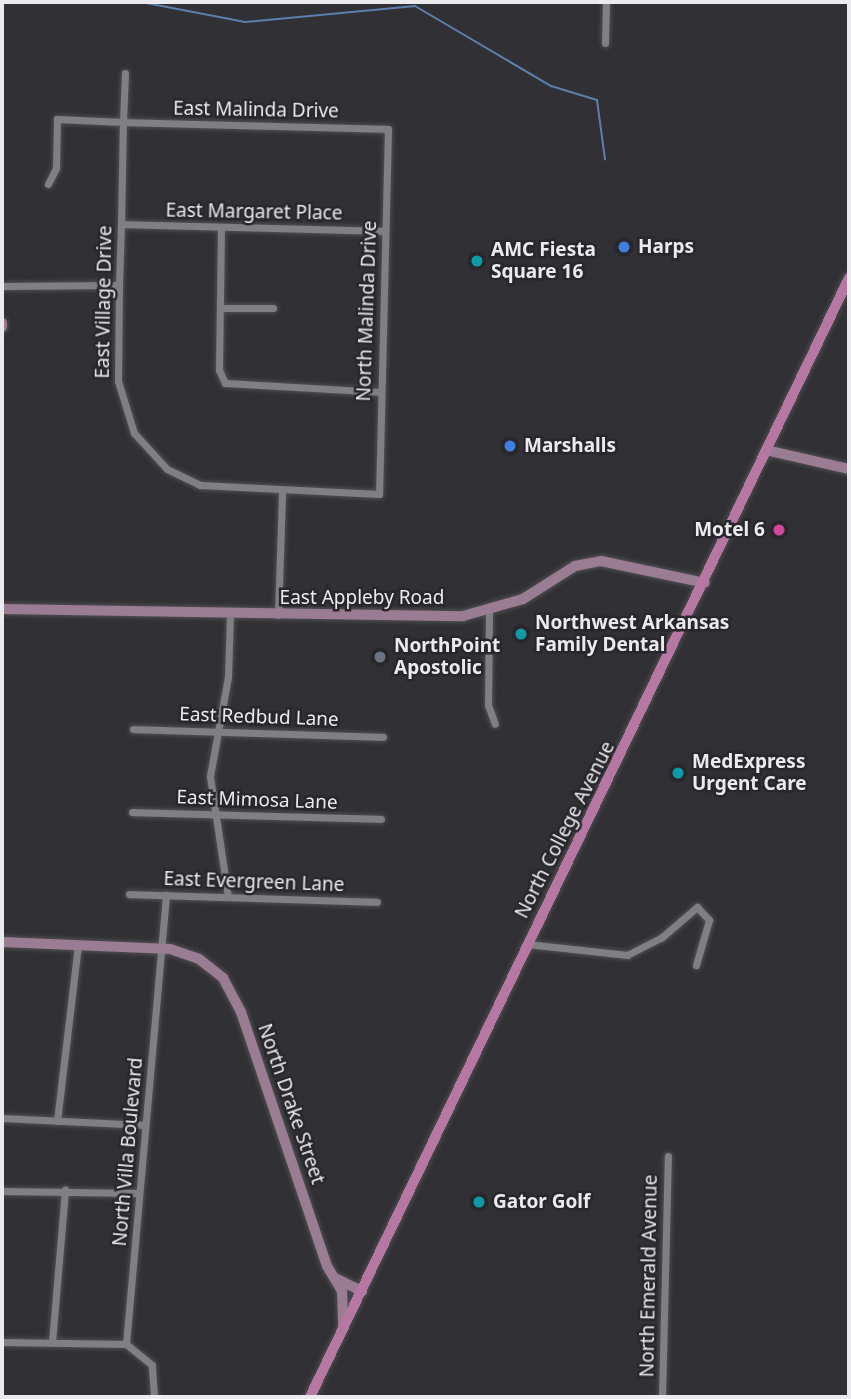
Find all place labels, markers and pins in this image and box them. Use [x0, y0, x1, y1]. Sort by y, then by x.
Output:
place label: Harps [638, 236, 694, 258]
place label: AMC Fiesta Square 16 [491, 239, 596, 283]
marker: Harps [616, 239, 632, 255]
marker: AMC Fiesta Square 16 [469, 253, 485, 269]
place label: Marshalls [524, 435, 616, 457]
marker: Marshalls [502, 438, 518, 454]
place label: Motel 6 [694, 519, 765, 541]
marker: Motel 6 [771, 522, 787, 538]
place label: Northwest Arkansas Family Dental [535, 612, 729, 656]
marker: Northwest Arkansas Family Dental [513, 626, 529, 642]
place label: NorthPoint Apostolic [394, 635, 500, 679]
marker: NorthPoint Apostolic [372, 649, 388, 665]
place label: MedExpress Urgent Care [692, 751, 807, 795]
marker: MedExpress Urgent Care [670, 765, 686, 781]
place label: Gator Golf [493, 1191, 590, 1213]
marker: Gator Golf [471, 1194, 487, 1210]

